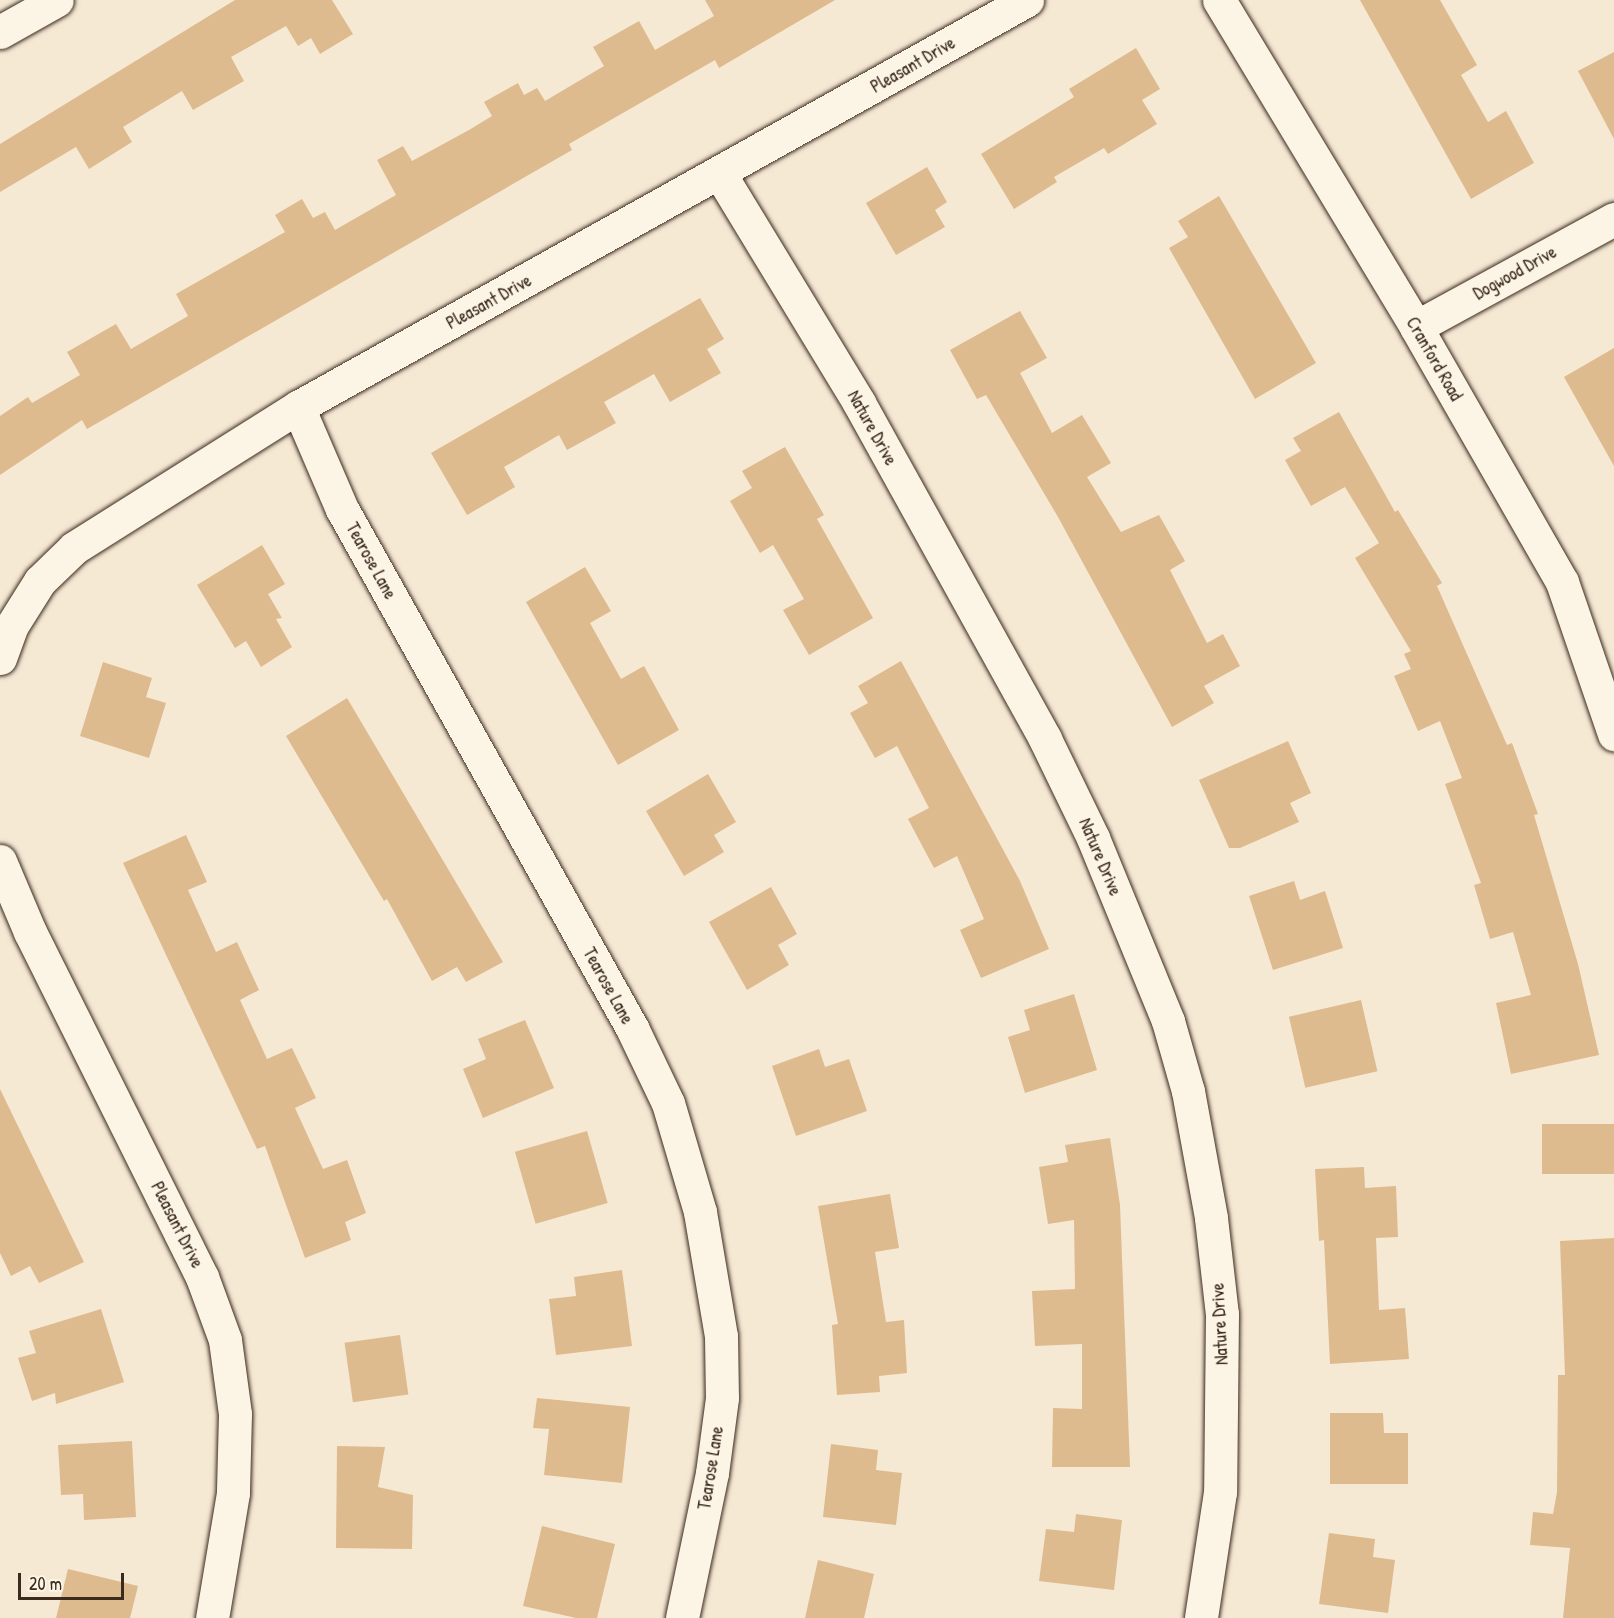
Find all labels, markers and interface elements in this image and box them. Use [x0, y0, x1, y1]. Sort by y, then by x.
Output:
street label: Pleasant Drive [867, 32, 959, 98]
street label: Dogwood Drive [1470, 241, 1560, 305]
street label: Pleasant Drive [443, 270, 535, 334]
street label: Cranford Road [1401, 313, 1467, 405]
street label: Nature Drive [843, 387, 901, 469]
street label: Tearose Lane [341, 519, 401, 603]
street label: Nature Drive [1074, 815, 1126, 899]
street label: Tearose Lane [578, 944, 638, 1028]
street label: Pleasant Drive [146, 1178, 208, 1272]
street label: Nature Drive [1207, 1282, 1233, 1366]
street label: Tearose Lane [694, 1425, 728, 1511]
scale bar [21, 1561, 128, 1599]
text: 20 m [29, 1571, 62, 1596]

